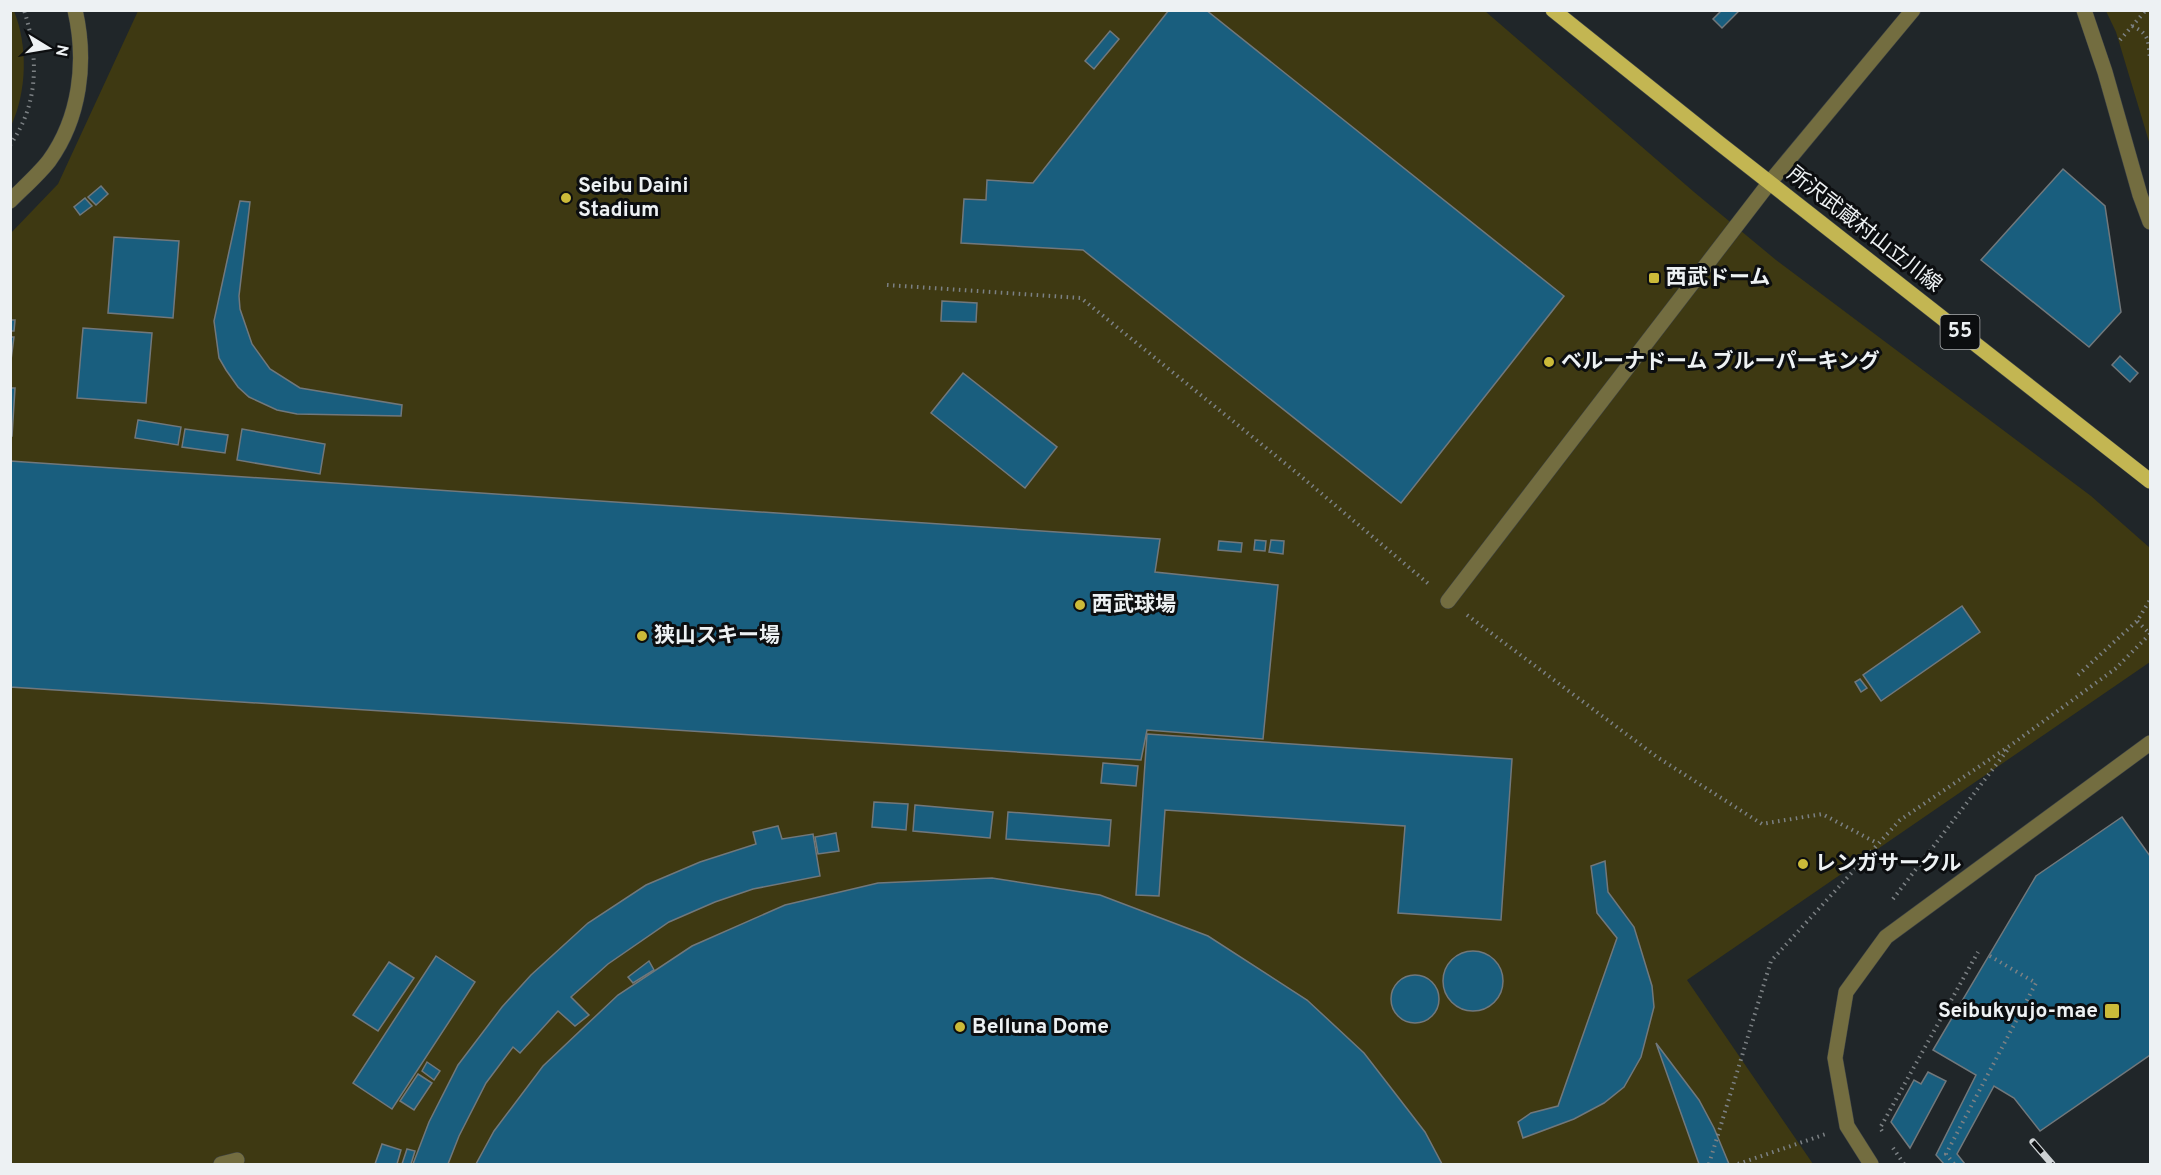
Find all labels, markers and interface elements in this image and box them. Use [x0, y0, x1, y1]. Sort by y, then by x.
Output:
north arrow [18, 18, 78, 78]
text: N [50, 43, 72, 58]
street label: 所沢武蔵村山立川線 [1781, 161, 1947, 299]
place label: Seibu Daini Stadium [578, 173, 689, 224]
marker: Seibu Daini Stadium [559, 191, 573, 205]
place label: 西武ドーム [1666, 265, 1770, 292]
marker: 西武ドーム [1647, 271, 1661, 285]
road number: 55 [1940, 315, 1980, 349]
place label: ベルーナドーム ブルーパーキング [1561, 349, 1880, 376]
marker: ベルーナドーム ブルーパーキング [1542, 355, 1556, 369]
place label: 西武球場 [1092, 592, 1176, 619]
marker: 西武球場 [1073, 598, 1087, 612]
place label: 狭山スキー場 [654, 623, 780, 650]
marker: 狭山スキー場 [635, 629, 649, 643]
place label: レンガサークル [1815, 851, 1961, 878]
marker: レンガサークル [1796, 857, 1810, 871]
place label: Seibukyujo-mae [1938, 998, 2098, 1025]
marker: Seibukyujo-mae [2103, 1002, 2121, 1020]
place label: Belluna Dome [972, 1014, 1109, 1041]
marker: Belluna Dome [953, 1020, 967, 1034]

